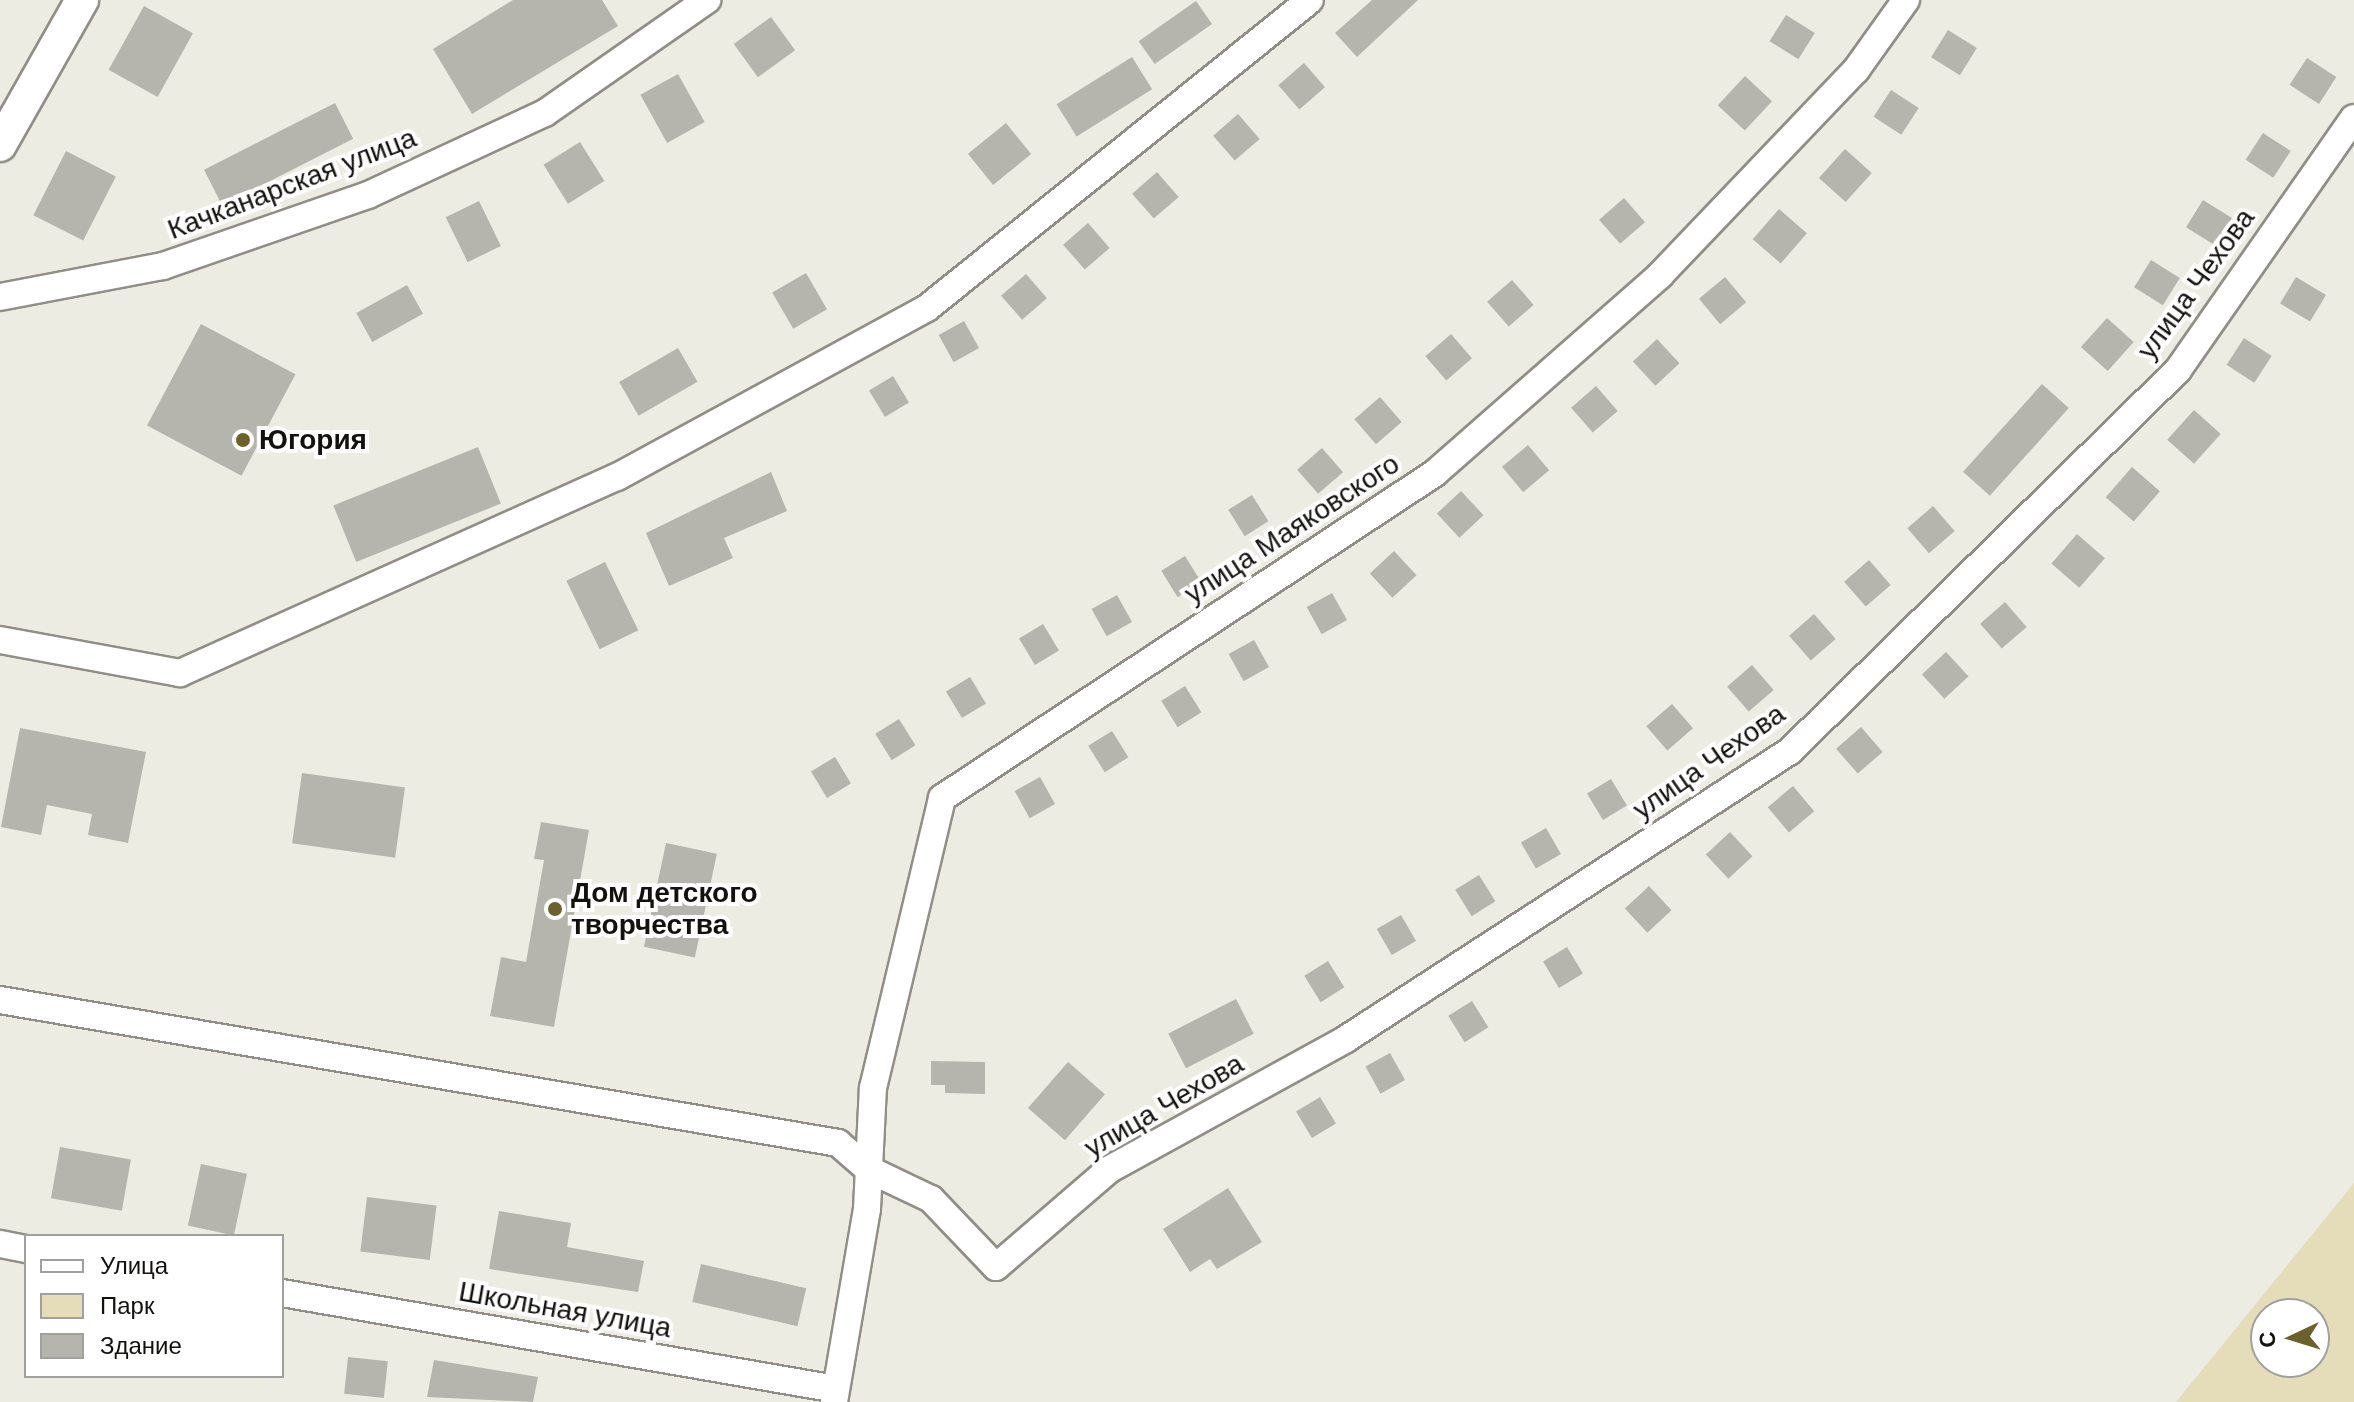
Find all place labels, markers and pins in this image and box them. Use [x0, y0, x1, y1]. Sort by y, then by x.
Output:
place label: Югория [259, 423, 367, 457]
marker: Югория [234, 431, 252, 449]
place label: Дом детского творчества [571, 876, 758, 942]
marker: Дом детского творчества [546, 900, 564, 918]

